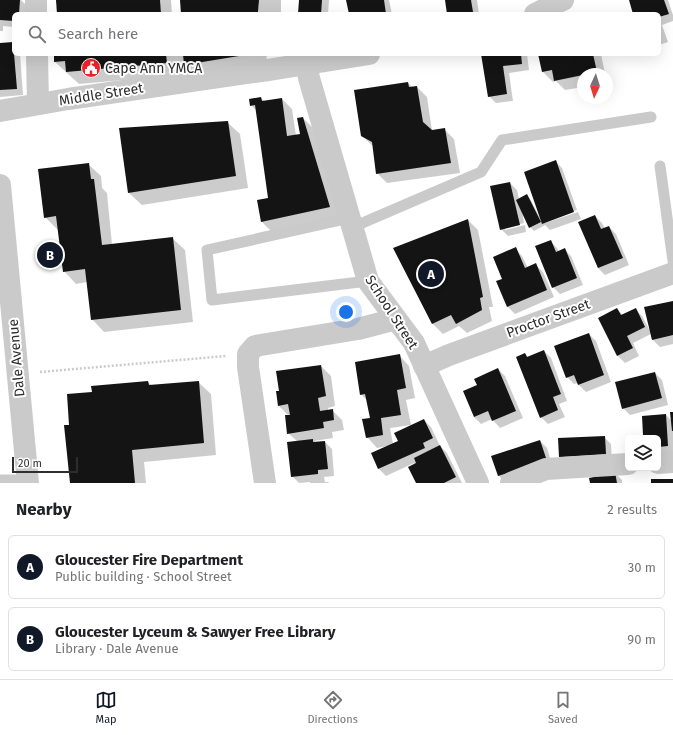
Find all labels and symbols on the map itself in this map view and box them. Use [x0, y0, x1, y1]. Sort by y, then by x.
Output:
public building icon: Cape Ann YMCA [80, 57, 102, 79]
place label: Cape Ann YMCA [105, 60, 202, 77]
north arrow [577, 68, 613, 104]
street label: Middle Street [58, 79, 145, 110]
pin: B [37, 240, 63, 270]
pin: A [418, 259, 444, 289]
street label: School Street [361, 272, 422, 353]
street label: Proctor Street [504, 295, 593, 341]
your location [336, 302, 356, 322]
street label: Dale Avenue [5, 318, 28, 398]
scale bar [12, 455, 78, 474]

